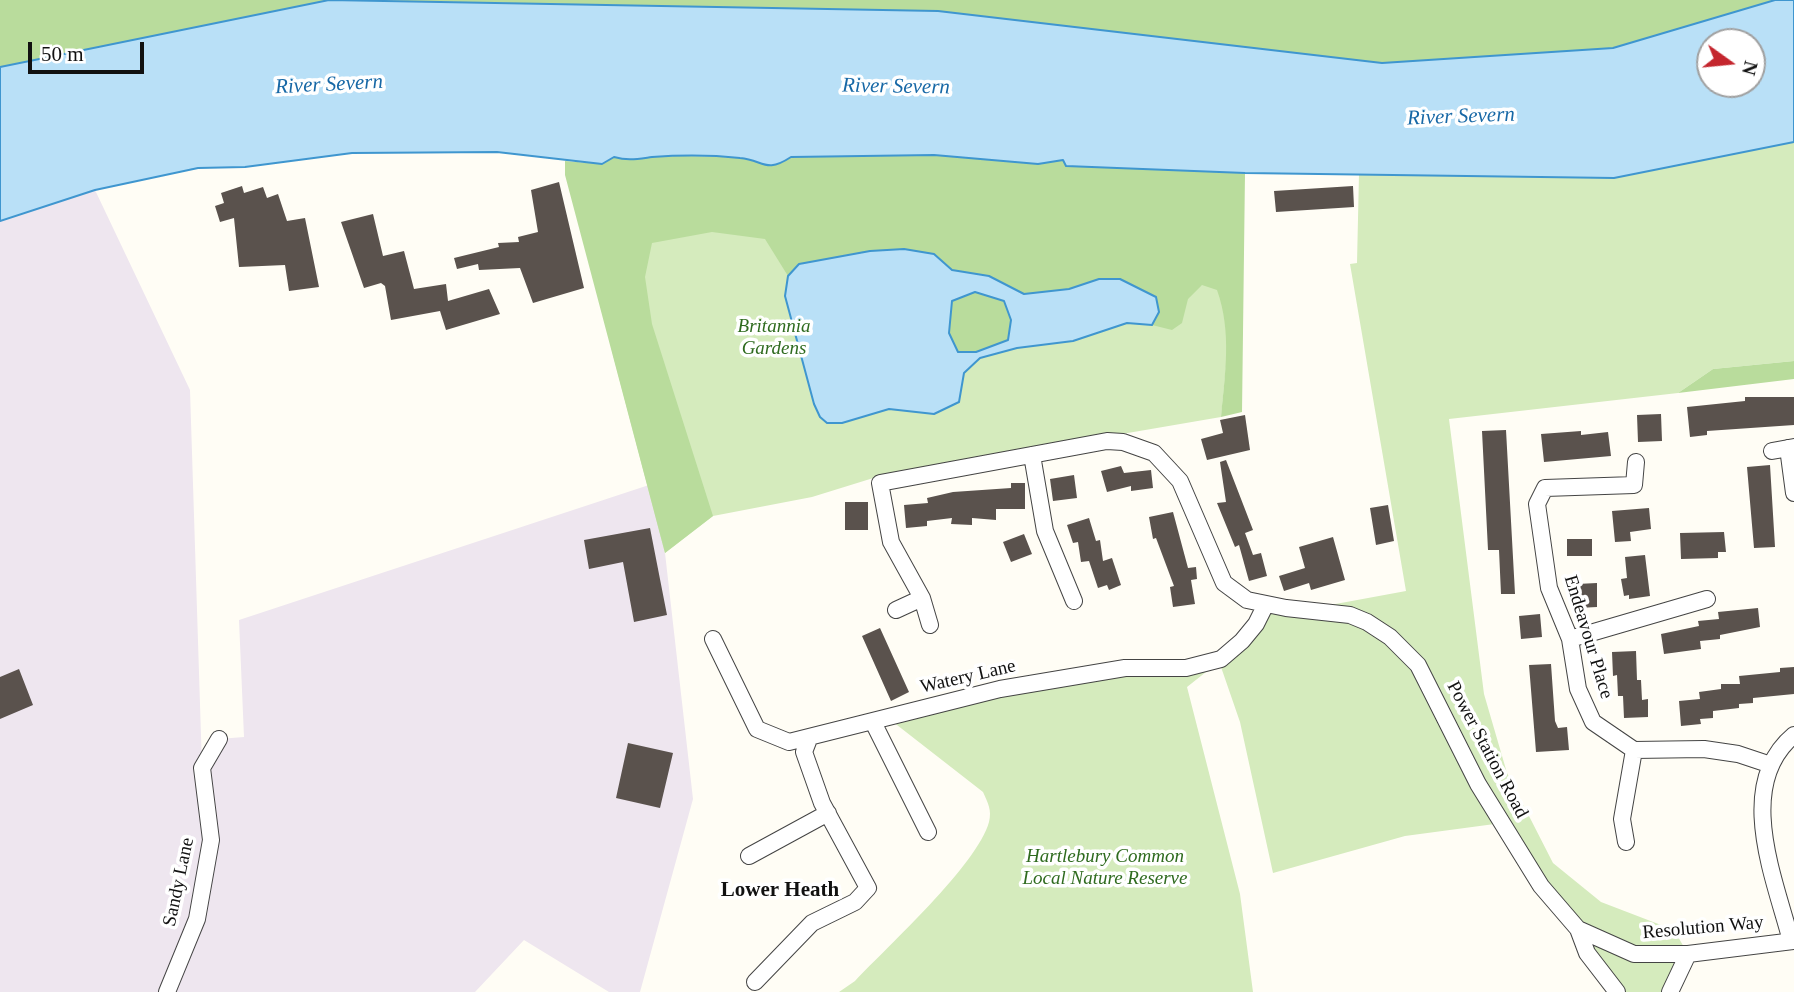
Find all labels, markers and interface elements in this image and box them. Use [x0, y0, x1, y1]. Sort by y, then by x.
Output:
scale bar [32, 28, 147, 72]
north arrow [1696, 28, 1766, 98]
text: 50 m [41, 42, 84, 66]
text: N [1738, 59, 1762, 77]
water label: River Severn [274, 70, 384, 100]
water label: River Severn [842, 73, 950, 101]
water label: River Severn [1407, 103, 1515, 131]
park label: Britannia Gardens [738, 316, 810, 360]
street label: Endeavour Place [1558, 572, 1618, 702]
street label: Watery Lane [918, 655, 1018, 699]
street label: Power Station Road [1441, 678, 1533, 822]
street label: Sandy Lane [158, 836, 200, 928]
park label: Hartlebury Common Local Nature Reserve [1023, 846, 1187, 890]
district label: Lower Heath [721, 878, 839, 904]
street label: Resolution Way [1642, 911, 1764, 945]

